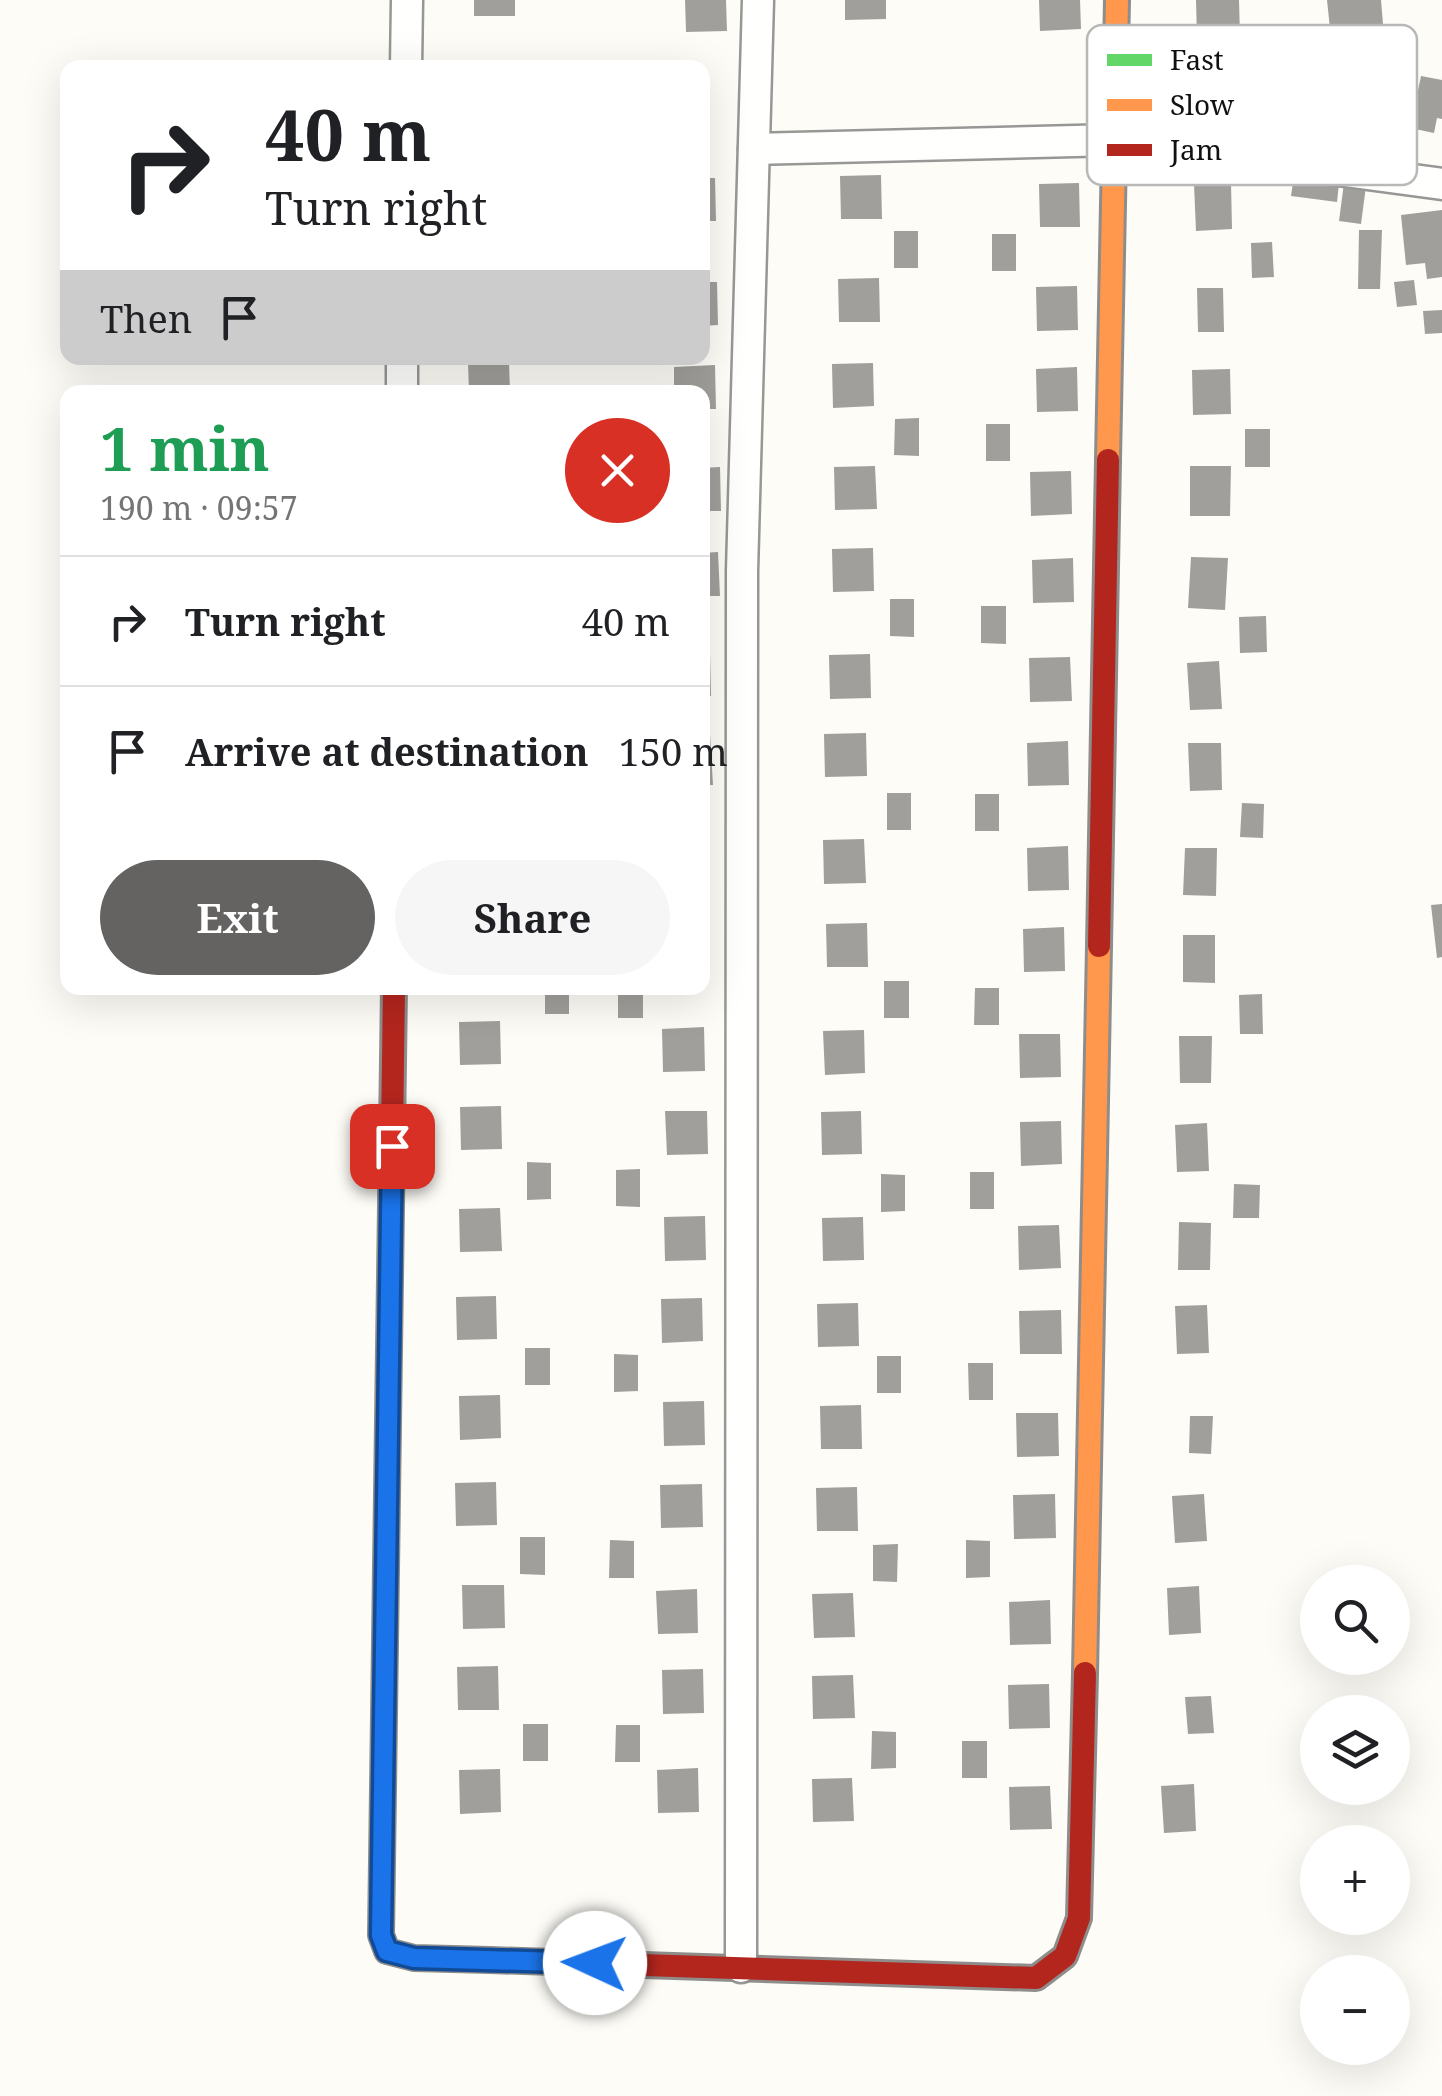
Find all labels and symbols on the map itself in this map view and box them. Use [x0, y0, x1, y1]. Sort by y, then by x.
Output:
legend [1087, 25, 1417, 185]
text: Fast [1170, 40, 1224, 78]
text: Slow [1170, 85, 1235, 123]
text: Jam [1169, 130, 1222, 168]
pin [350, 1104, 435, 1189]
position arrow [543, 1911, 647, 2015]

